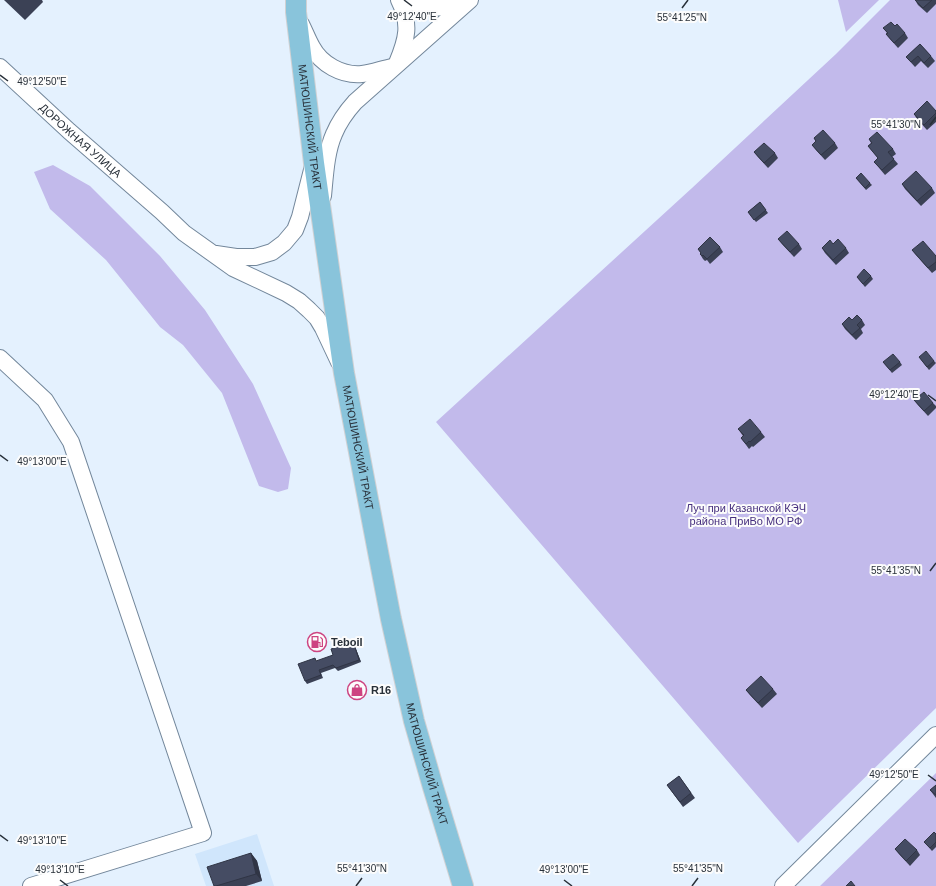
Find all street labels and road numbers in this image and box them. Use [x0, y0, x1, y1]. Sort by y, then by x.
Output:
street label: МАТЮШИНСКИЙ ТРАКТ [296, 64, 324, 191]
street label: ДОРОЖНАЯ УЛИЦА [37, 101, 124, 180]
street label: МАТЮШИНСКИЙ ТРАКТ [340, 384, 376, 511]
street label: МАТЮШИНСКИЙ ТРАКТ [404, 702, 450, 827]

